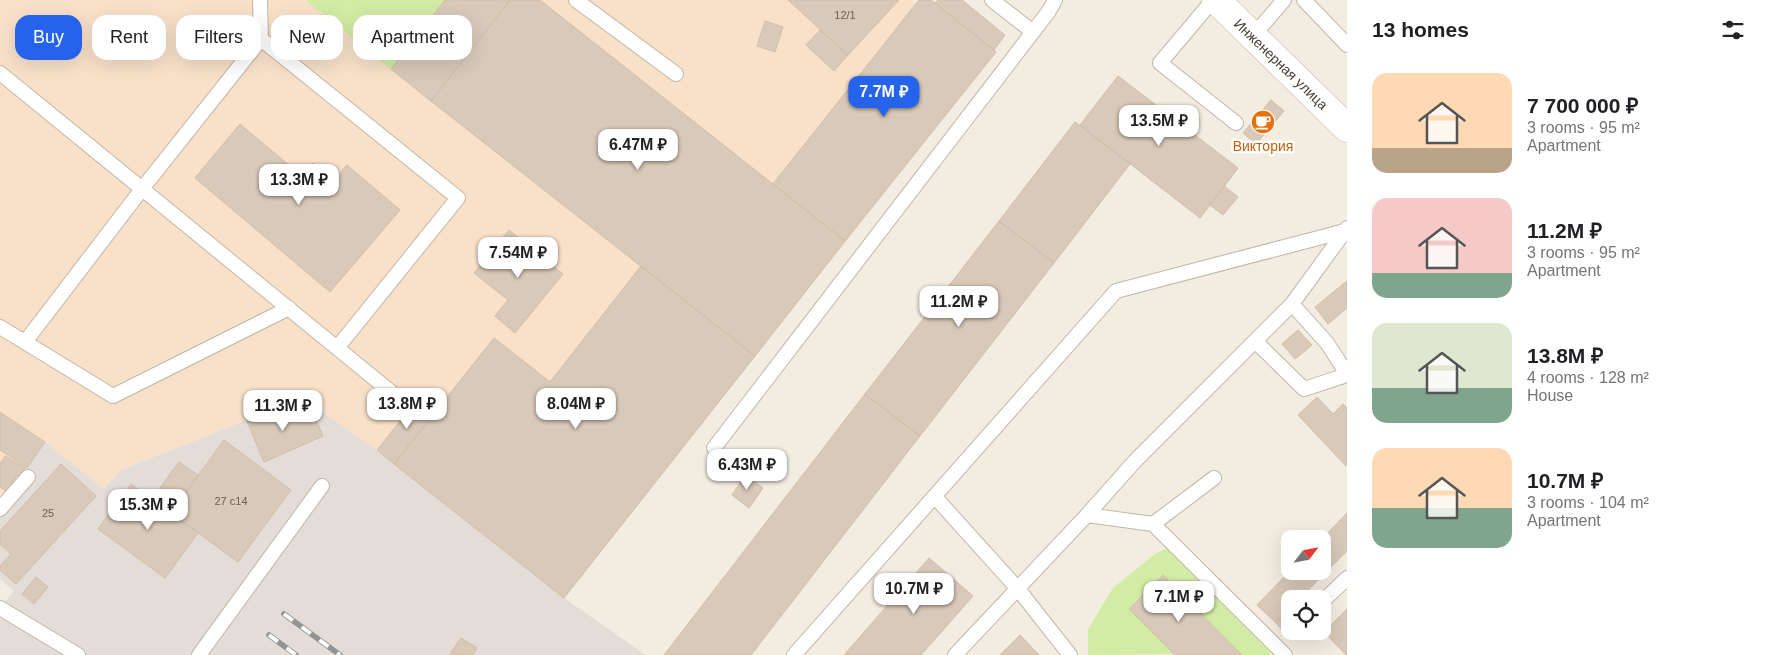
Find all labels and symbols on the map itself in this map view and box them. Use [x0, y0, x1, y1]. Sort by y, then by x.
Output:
house number: 12/1 [834, 9, 856, 21]
street label: Инженерная улица [1231, 15, 1331, 113]
pin: 7.7M ₽ [843, 76, 925, 118]
pin: 13.5M ₽ [1113, 104, 1205, 147]
cafe icon: Виктория [1250, 109, 1276, 135]
pin: 6.47M ₽ [592, 128, 684, 171]
place label: Виктория [1233, 138, 1293, 154]
pin: 13.3M ₽ [253, 164, 345, 206]
pin: 7.54M ₽ [472, 236, 564, 279]
pin: 11.2M ₽ [913, 286, 1005, 328]
pin: 13.8M ₽ [361, 388, 453, 430]
pin: 8.04M ₽ [530, 388, 622, 430]
pin: 11.3M ₽ [237, 390, 329, 432]
pin: 6.43M ₽ [701, 448, 793, 491]
pin: 15.3M ₽ [102, 488, 194, 531]
house number: 27 с14 [214, 495, 248, 507]
house number: 25 [42, 507, 54, 519]
north arrow [1281, 530, 1331, 580]
pin: 10.7M ₽ [868, 572, 960, 615]
pin: 7.1M ₽ [1138, 580, 1220, 623]

